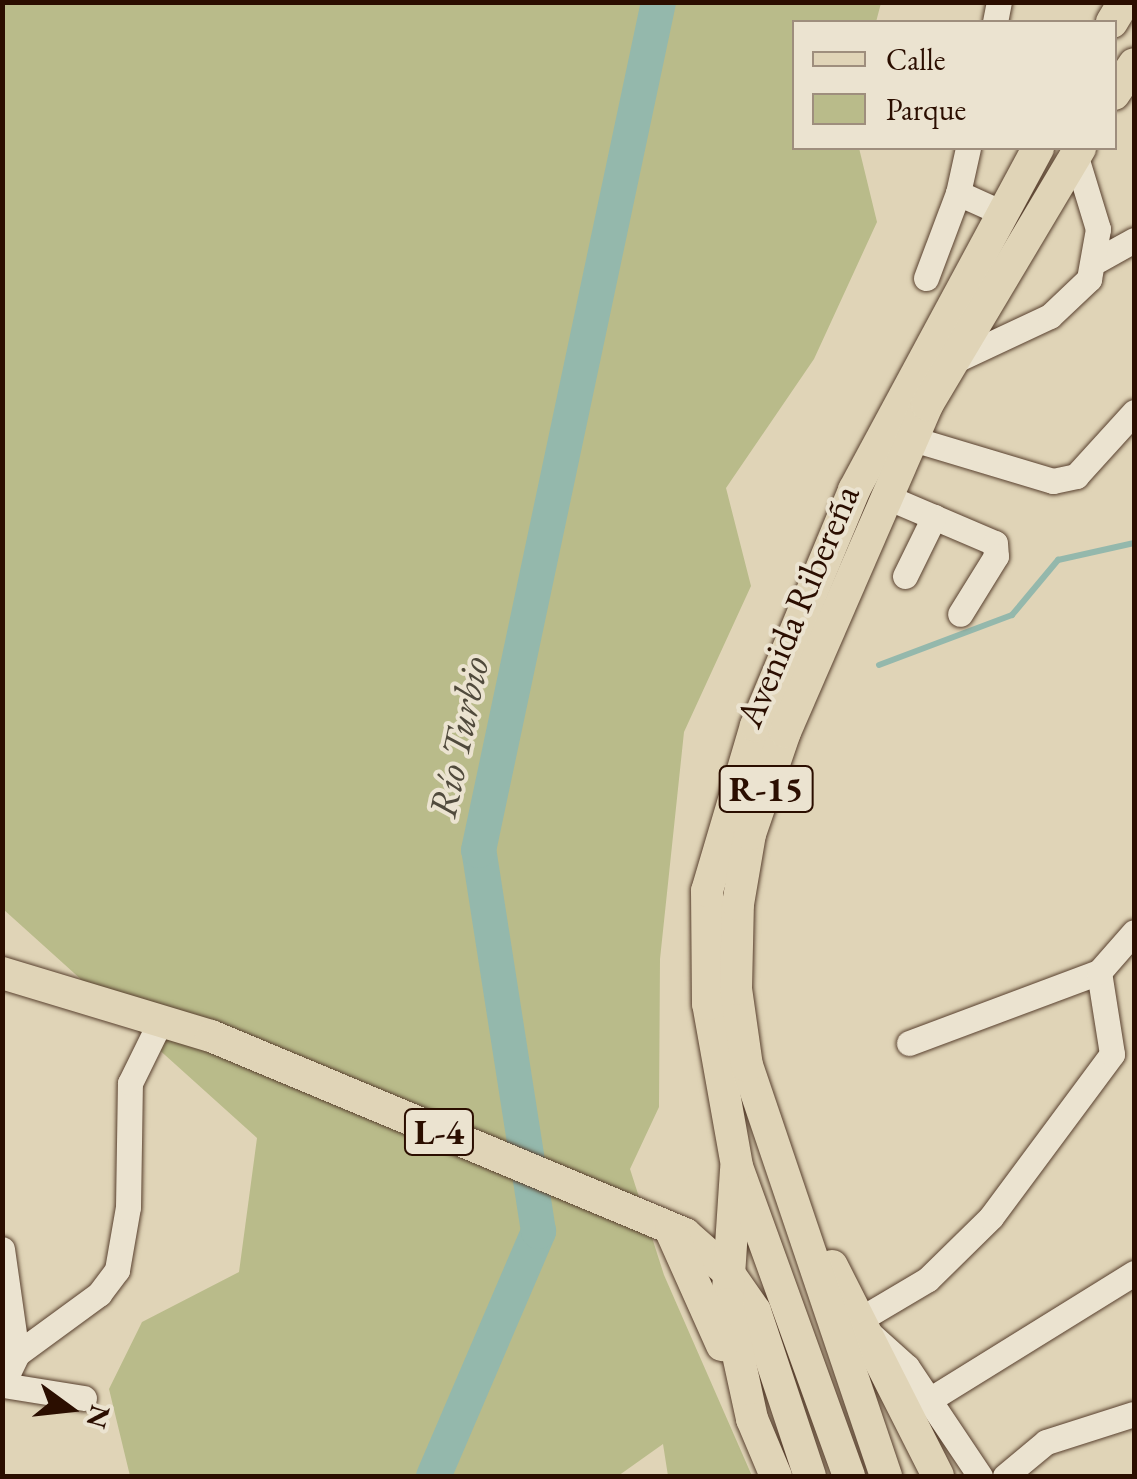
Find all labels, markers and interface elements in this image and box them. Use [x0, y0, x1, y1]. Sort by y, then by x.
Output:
legend [792, 20, 1117, 150]
text: Calle [886, 40, 945, 79]
text: Parque [886, 90, 966, 129]
street label: Avenida Ribereña [725, 478, 869, 734]
water label: Río Turbio [418, 652, 498, 822]
road number: R-15 [718, 759, 814, 819]
road number: L-4 [402, 1102, 476, 1162]
north arrow [20, 1359, 120, 1459]
text: N [79, 1401, 119, 1432]

